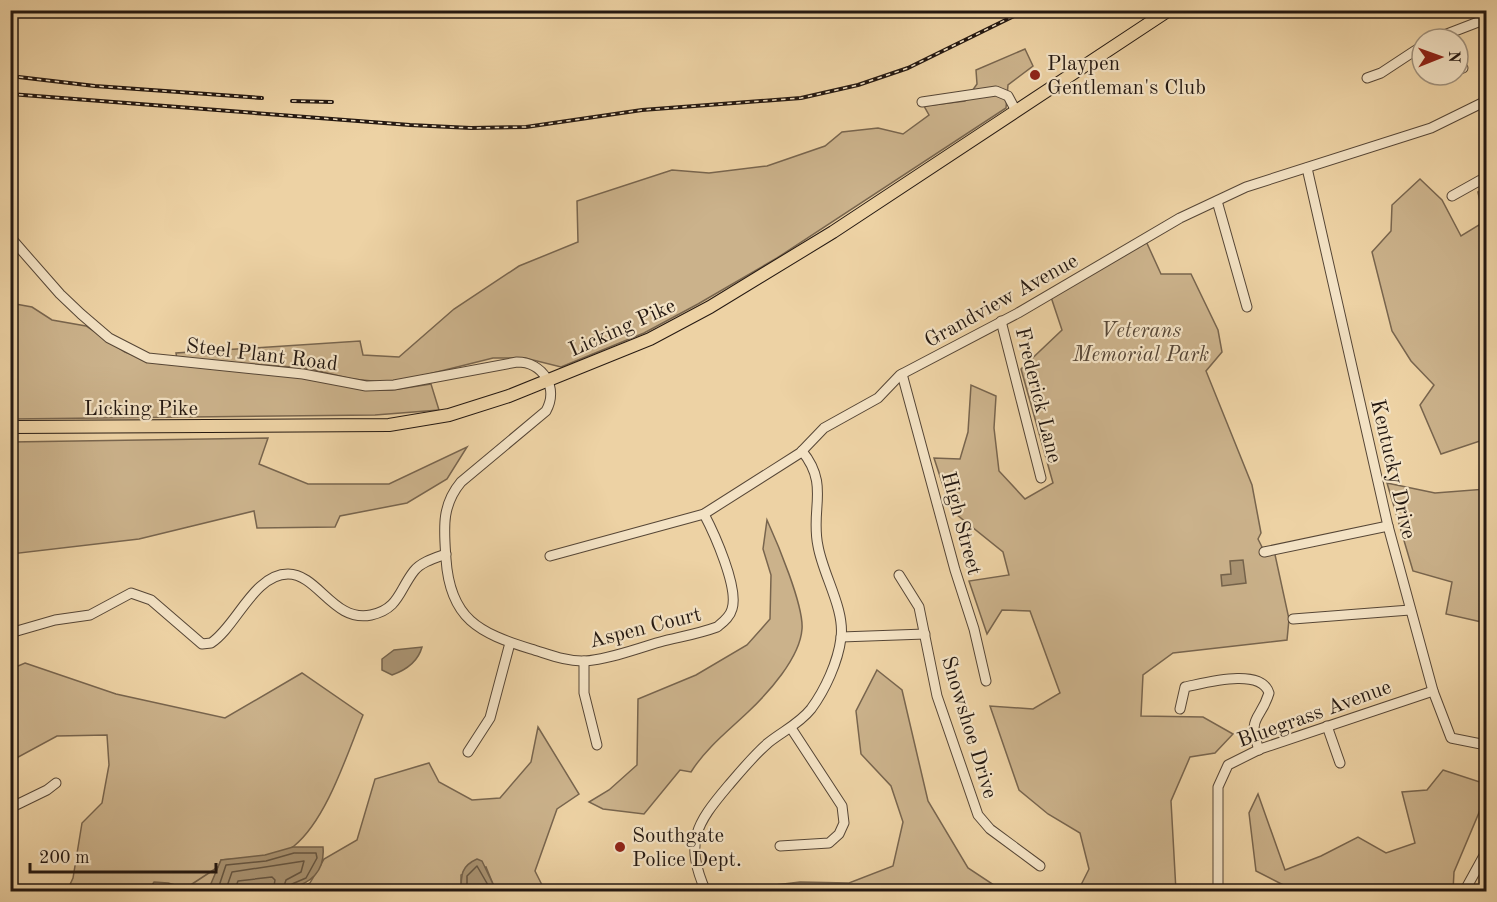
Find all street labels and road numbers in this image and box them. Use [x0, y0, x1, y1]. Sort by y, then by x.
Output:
street label: Grandview Avenue [922, 250, 1082, 352]
street label: Licking Pike [566, 295, 679, 361]
street label: Frederick Lane [1011, 325, 1065, 465]
street label: Steel Plant Road [185, 336, 339, 375]
street label: Kentucky Drive [1366, 397, 1419, 541]
street label: Licking Pike [84, 399, 198, 420]
street label: High Street [937, 469, 984, 578]
street label: Aspen Court [587, 604, 703, 653]
street label: Snowshoe Drive [937, 654, 1000, 801]
street label: Bluegrass Avenue [1235, 677, 1394, 752]

